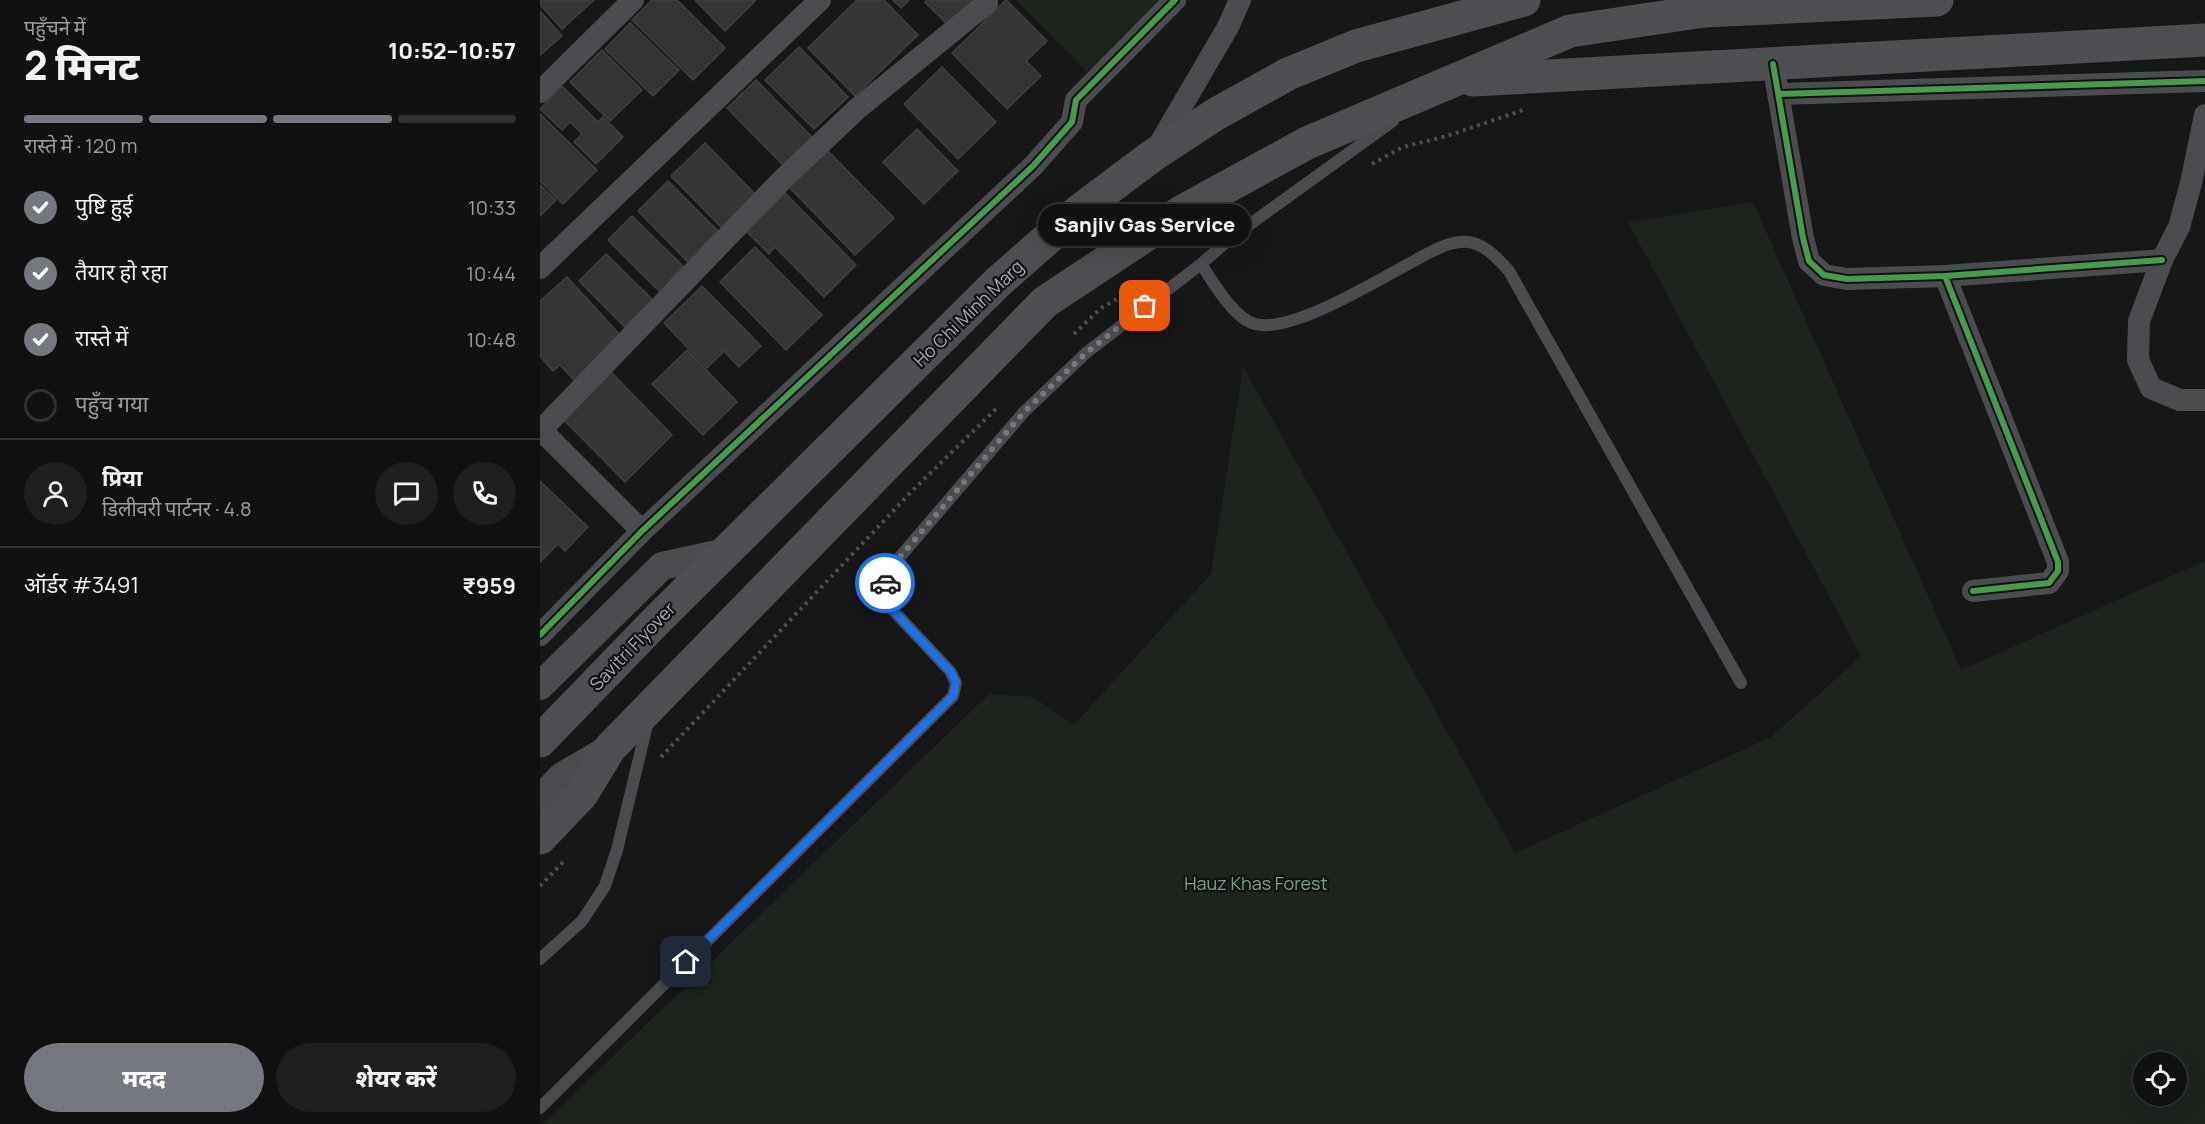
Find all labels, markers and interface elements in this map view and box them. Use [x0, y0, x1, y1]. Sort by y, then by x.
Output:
text: पहुँचने में [24, 14, 86, 41]
text: 10:52–10:57 [388, 36, 516, 66]
text: 2 मिनट [24, 38, 139, 92]
text: रास्ते में · 120 m [24, 132, 137, 159]
icon: check [24, 191, 57, 224]
text: पुष्टि हुई [75, 191, 133, 221]
text: 10:33 [468, 194, 516, 221]
callout: Sanjiv Gas Service [1038, 204, 1252, 246]
text: Sanjiv Gas Service [1054, 211, 1235, 238]
street label: Ho Chi Minh Marg [908, 254, 1028, 372]
icon: check [24, 257, 57, 290]
text: तैयार हो रहा [75, 257, 168, 287]
text: 10:44 [466, 260, 516, 287]
pin [1119, 280, 1170, 331]
icon: bag [1128, 289, 1161, 322]
icon: check [24, 323, 57, 356]
text: रास्ते में [75, 323, 128, 353]
text: 10:48 [467, 326, 516, 353]
text: पहुँच गया [75, 389, 148, 419]
button: person [24, 462, 87, 525]
button: chat [375, 462, 438, 525]
button: phone [453, 462, 516, 525]
text: प्रिया [102, 463, 142, 493]
text: डिलीवरी पार्टनर · 4.8 [102, 495, 252, 522]
courier [855, 553, 915, 613]
icon: car [869, 567, 902, 600]
text: ऑर्डर #3491 [24, 570, 139, 600]
text: ₹959 [462, 571, 516, 601]
street label: Savitri Flyover [584, 596, 681, 695]
park label: Hauz Khas Forest [1184, 871, 1328, 895]
pin [660, 936, 711, 987]
icon: home [669, 945, 702, 978]
button: मदद [24, 1043, 264, 1112]
button: शेयर करें [276, 1043, 516, 1112]
map controls [2133, 1052, 2187, 1106]
button: locate [2133, 1052, 2187, 1106]

